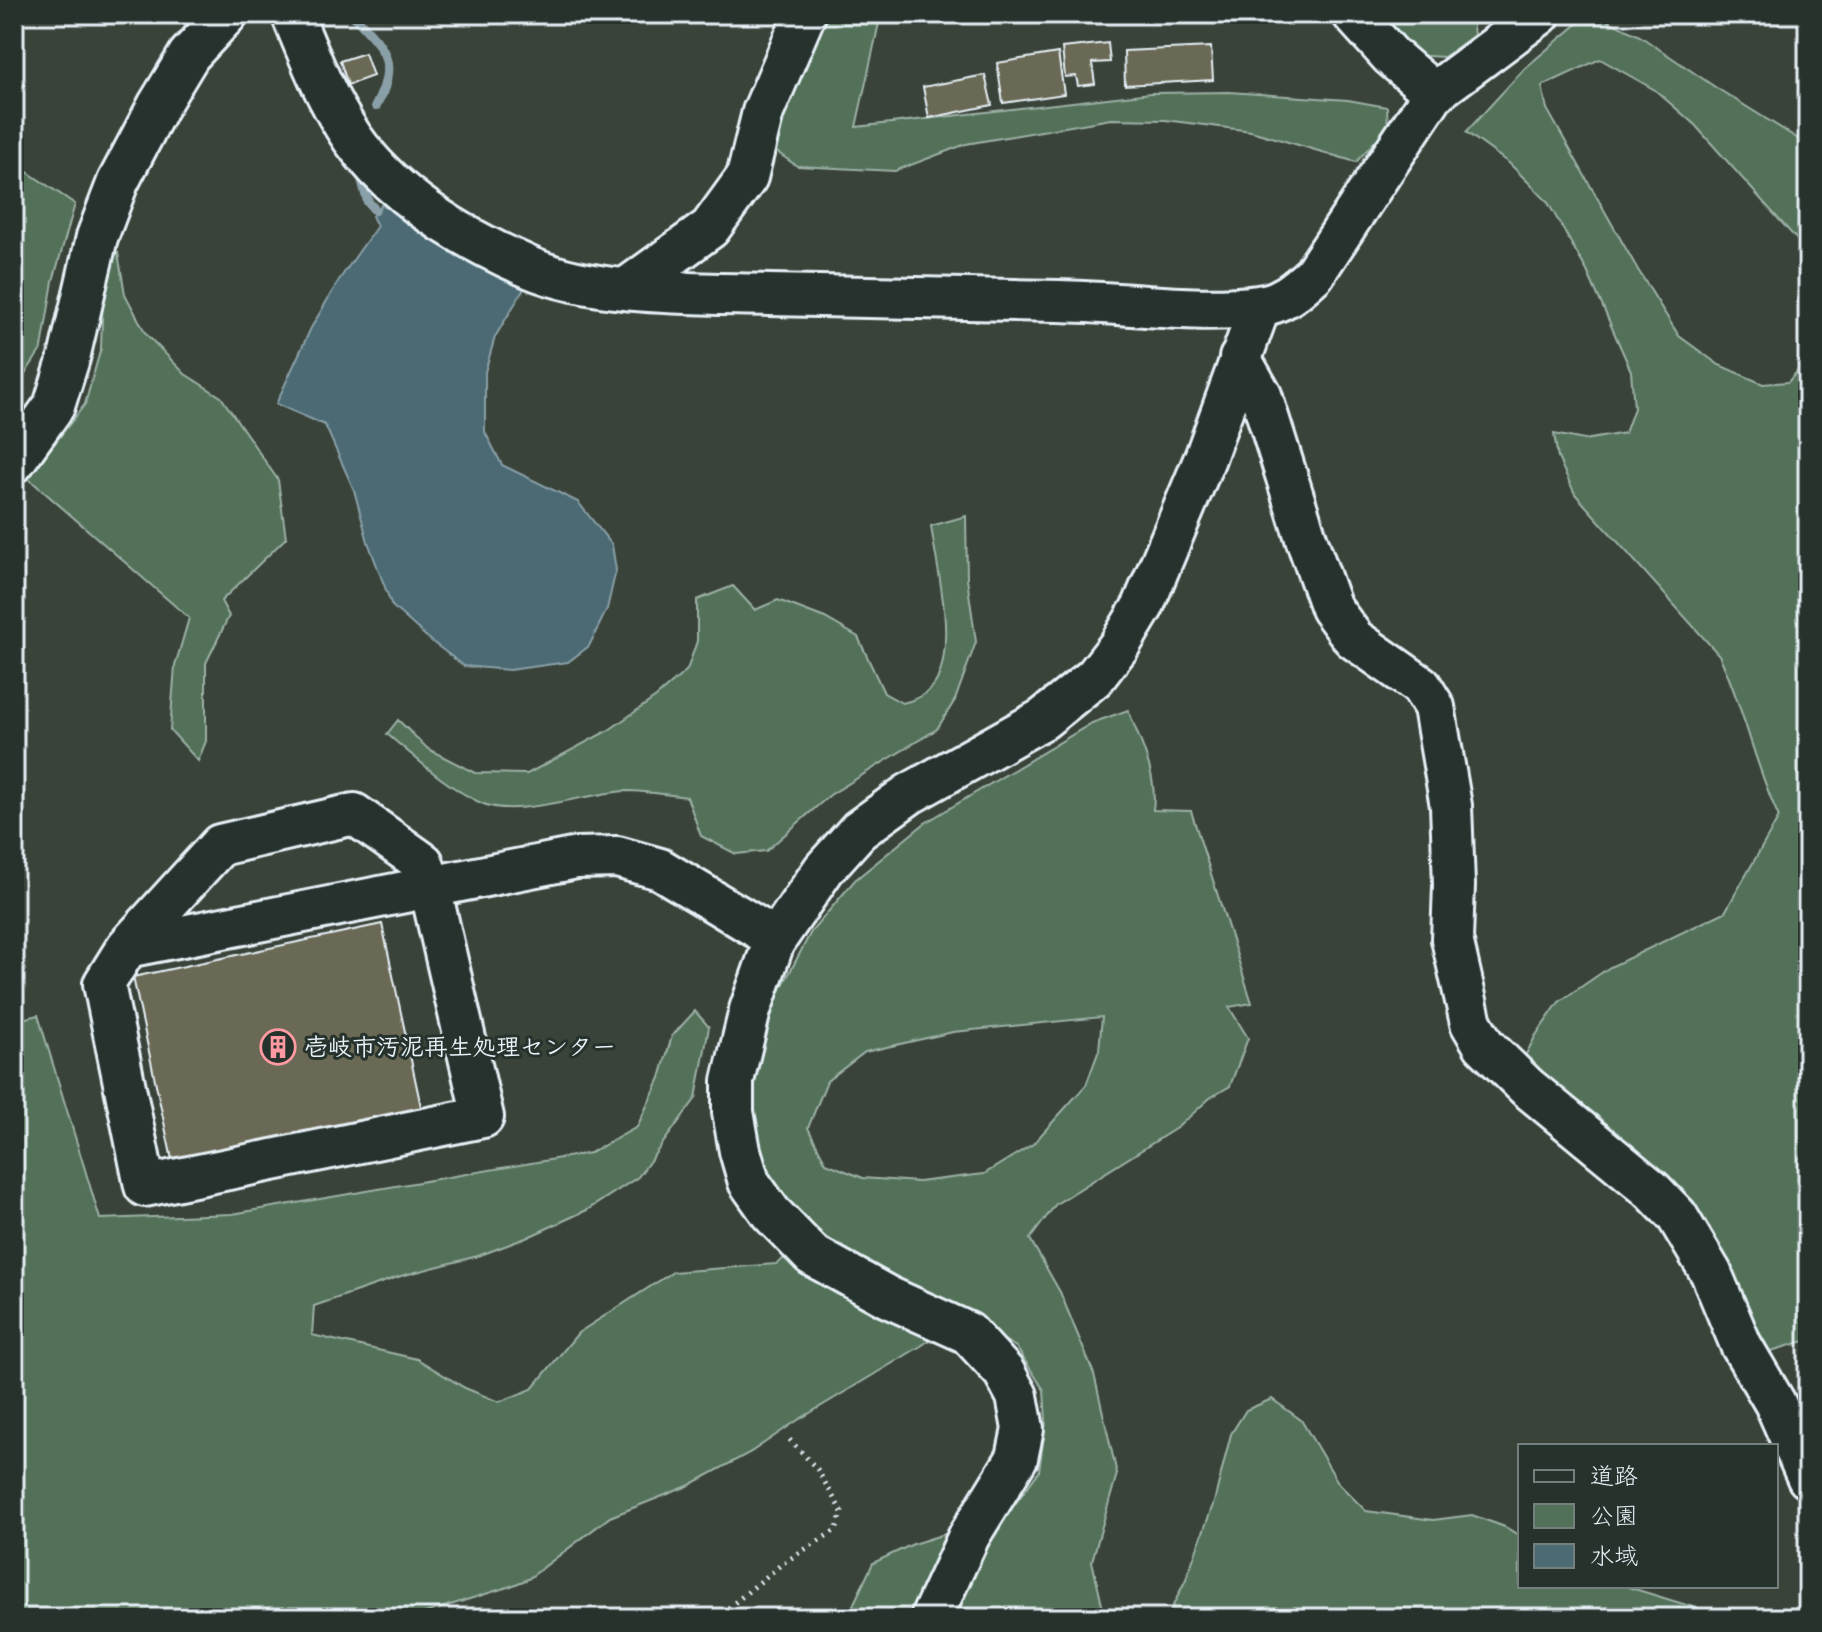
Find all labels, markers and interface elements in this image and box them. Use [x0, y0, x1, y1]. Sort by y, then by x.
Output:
building icon: 壱岐市汚泥再生処理センター [259, 1028, 297, 1066]
place label: 壱岐市汚泥再生処理センター [304, 1033, 616, 1062]
legend [1518, 1444, 1778, 1588]
text: 道路 [1590, 1462, 1638, 1491]
text: 公園 [1590, 1502, 1638, 1531]
text: 水域 [1590, 1542, 1638, 1571]

